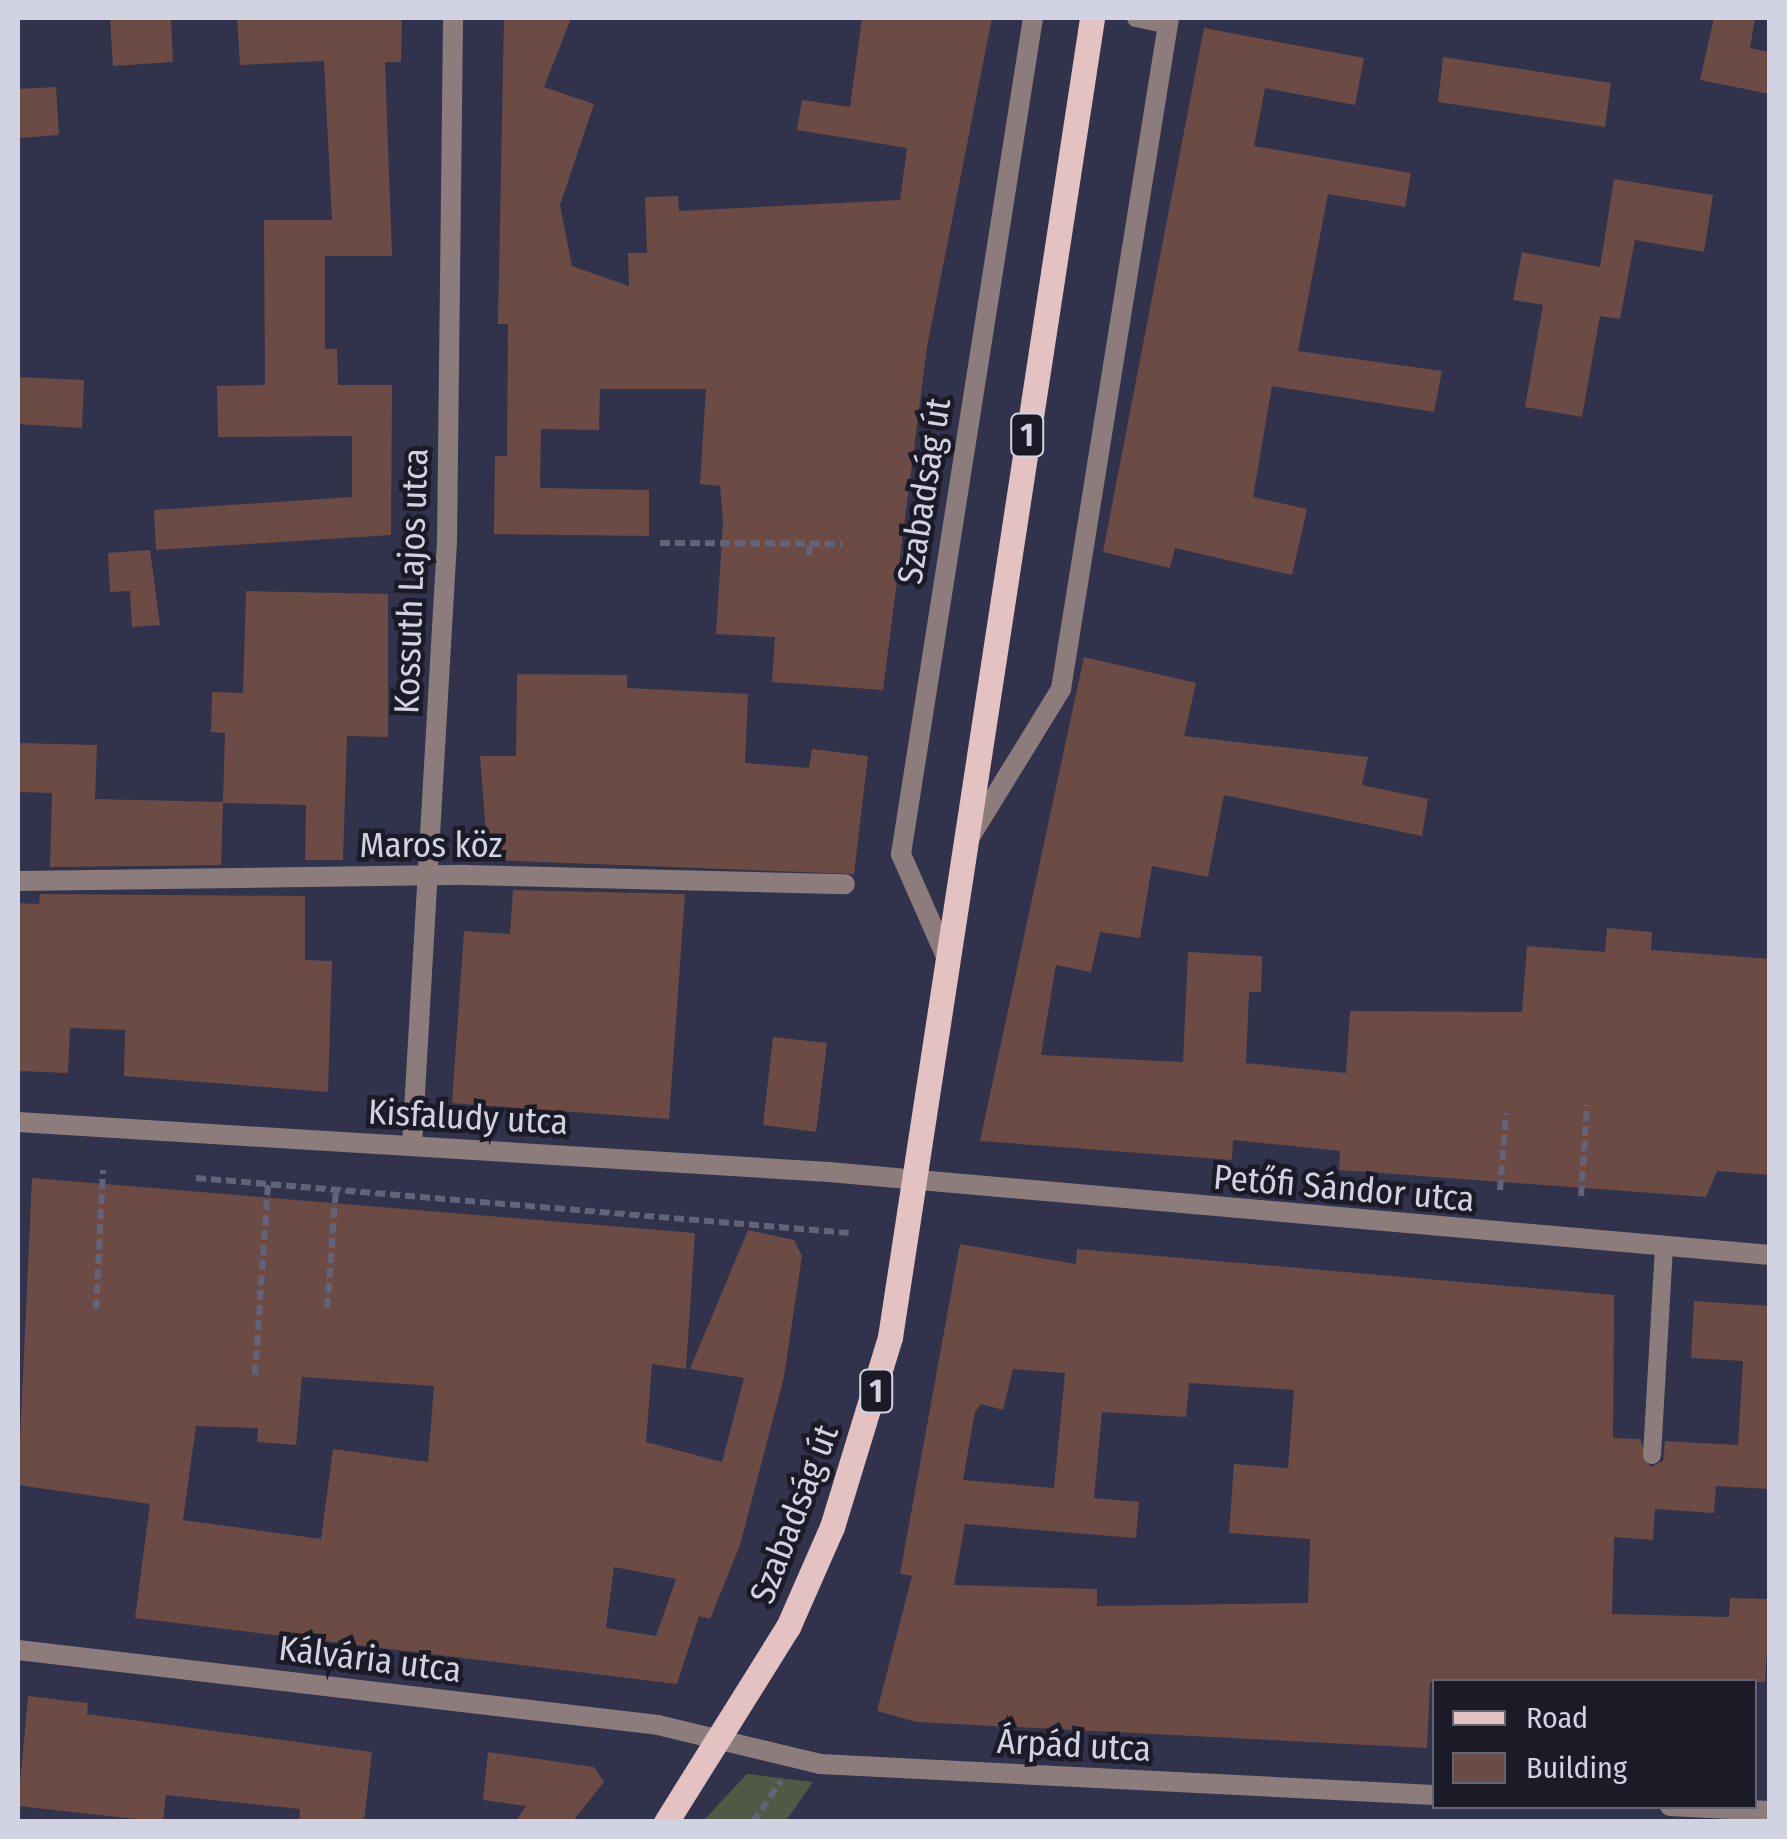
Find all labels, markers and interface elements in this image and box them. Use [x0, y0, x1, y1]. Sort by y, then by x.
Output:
street label: Szabadság út [889, 395, 959, 587]
road number: 1 [1010, 408, 1044, 462]
street label: Kossuth Lajos utca [385, 447, 437, 715]
street label: Maros köz [360, 824, 502, 866]
street label: Kisfaludy utca [367, 1091, 569, 1143]
street label: Petőfi Sándor utca [1212, 1156, 1476, 1220]
road number: 1 [858, 1364, 894, 1418]
street label: Szabadság út [741, 1419, 847, 1609]
street label: Kálvária utca [276, 1627, 464, 1691]
legend [1432, 1679, 1757, 1809]
text: Road [1526, 1700, 1588, 1736]
street label: Árpád utca [996, 1720, 1152, 1770]
text: Building [1526, 1750, 1627, 1786]

